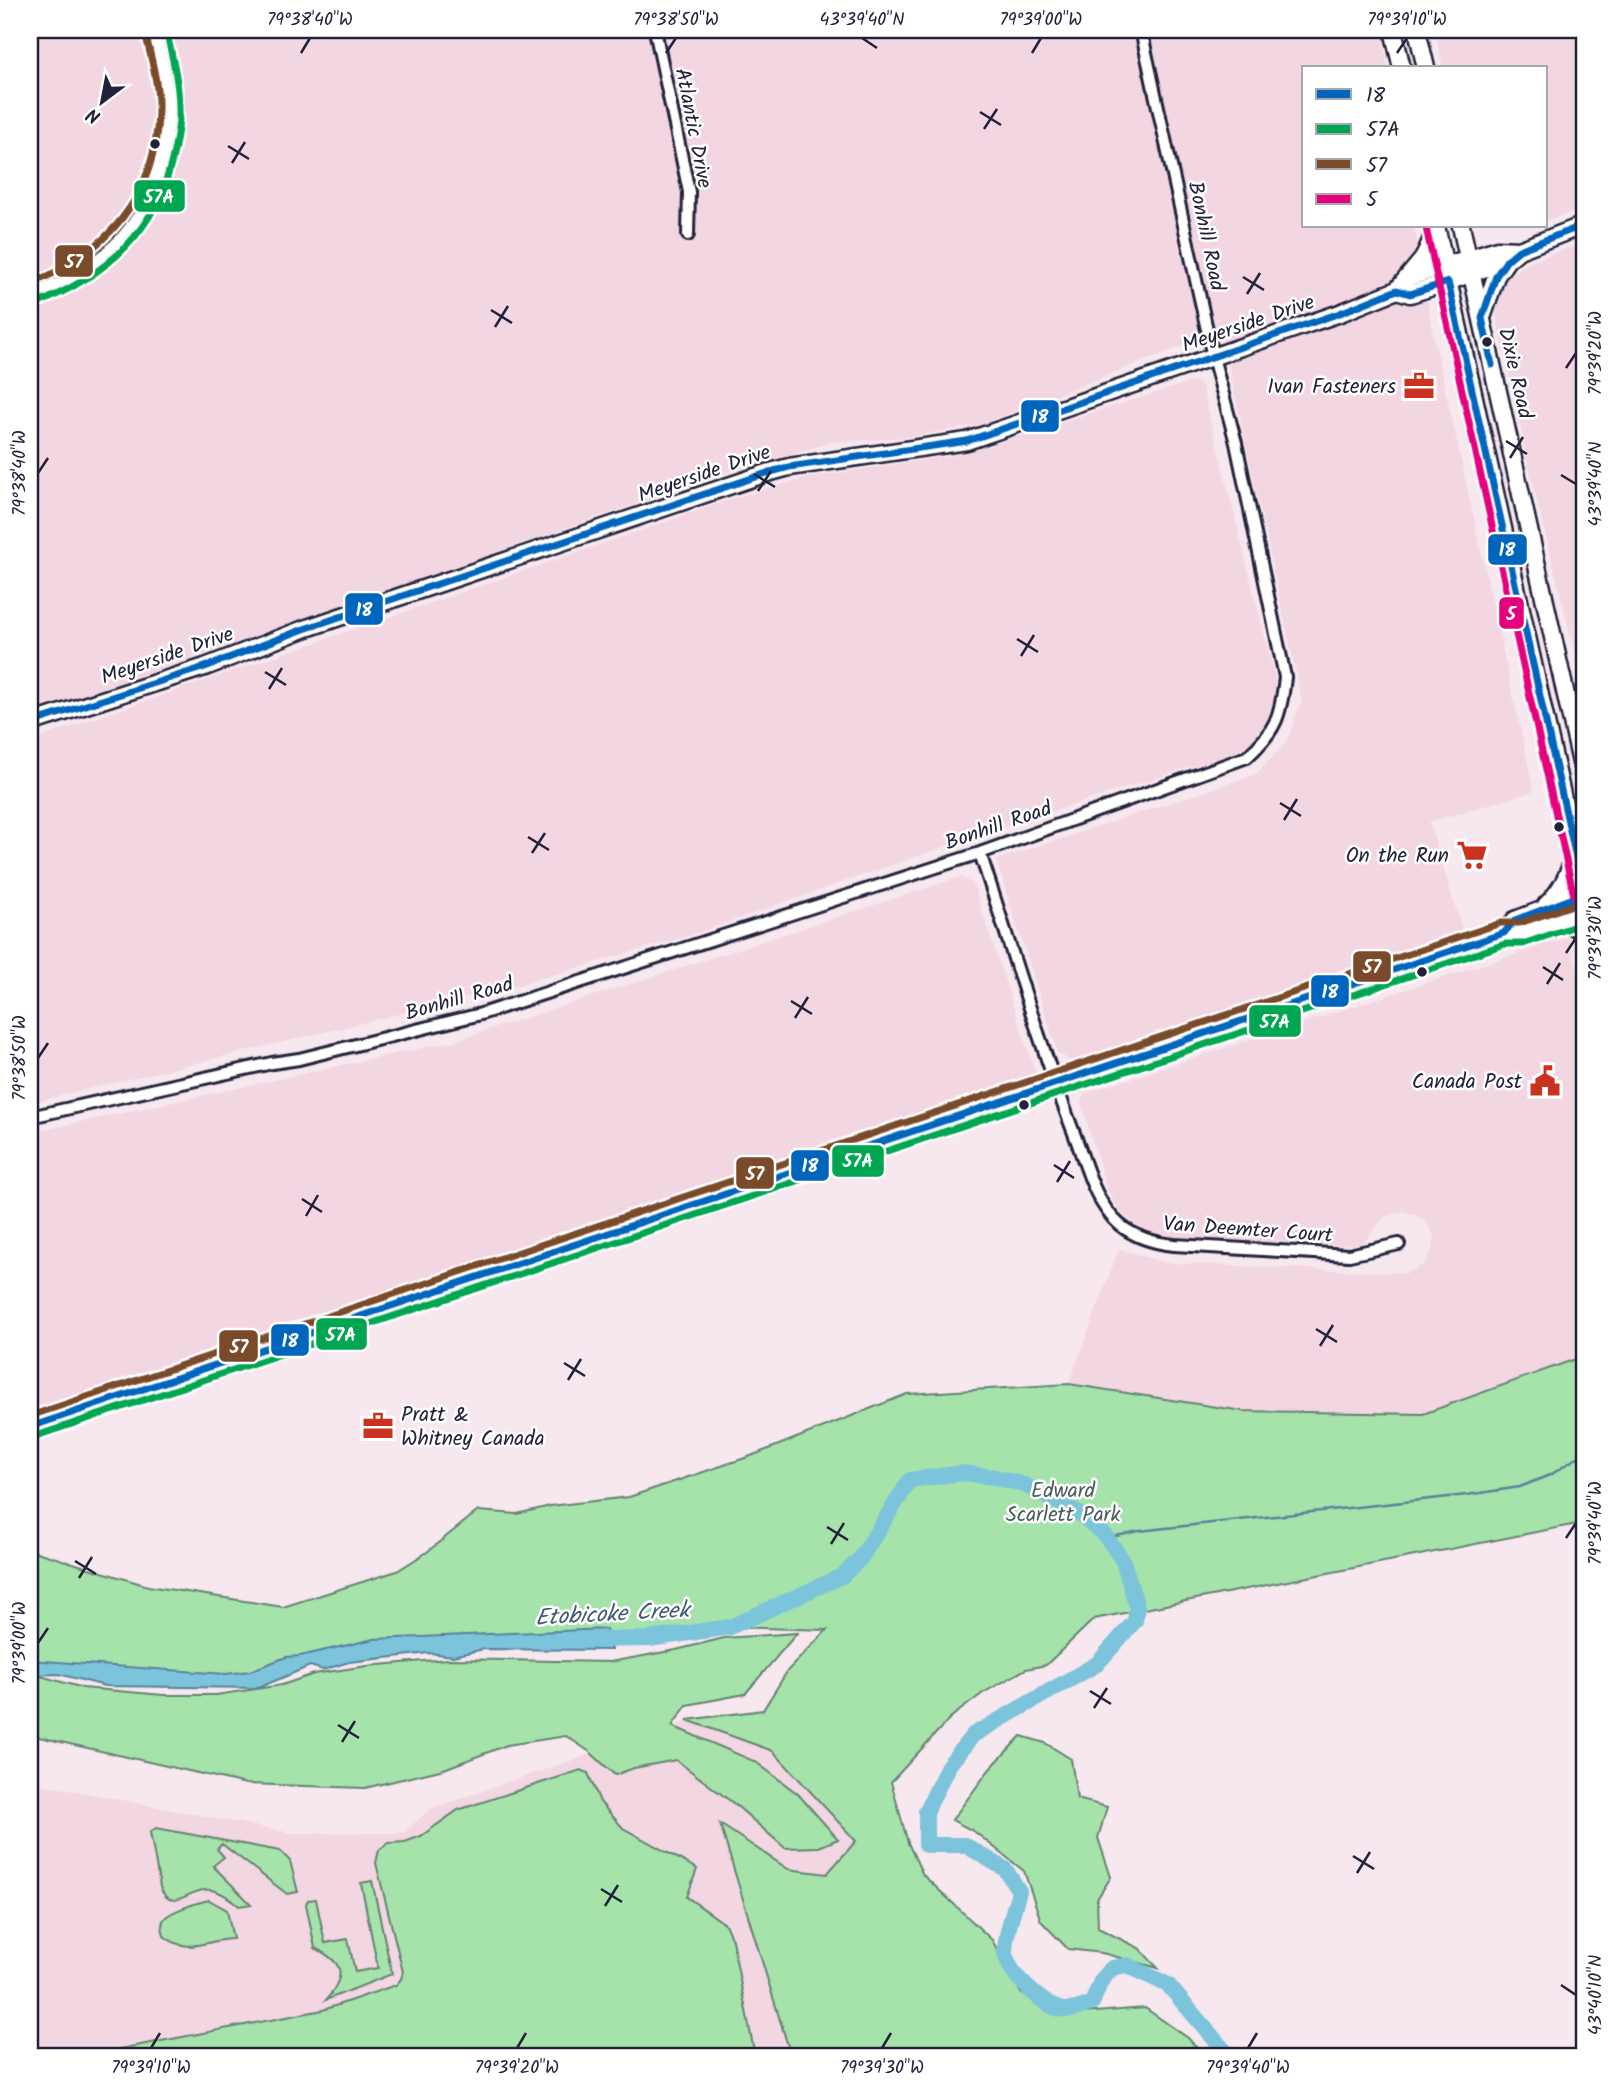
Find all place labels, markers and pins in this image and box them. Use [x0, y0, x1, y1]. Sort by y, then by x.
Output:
unlabelled marker [148, 137, 162, 151]
unlabelled marker [1480, 335, 1494, 349]
office icon: Ivan Fasteners [1402, 369, 1436, 403]
place label: Ivan Fasteners [1267, 371, 1396, 404]
unlabelled marker [1552, 820, 1566, 834]
supermarket icon: On the Run [1455, 838, 1489, 872]
place label: On the Run [1346, 840, 1449, 873]
unlabelled marker [1415, 965, 1429, 979]
public building icon: Canada Post [1528, 1064, 1562, 1098]
place label: Canada Post [1412, 1066, 1523, 1099]
unlabelled marker [1017, 1098, 1031, 1112]
place label: Pratt & Whitney Canada [401, 1399, 545, 1456]
office icon: Pratt & Whitney Canada [361, 1409, 395, 1443]

